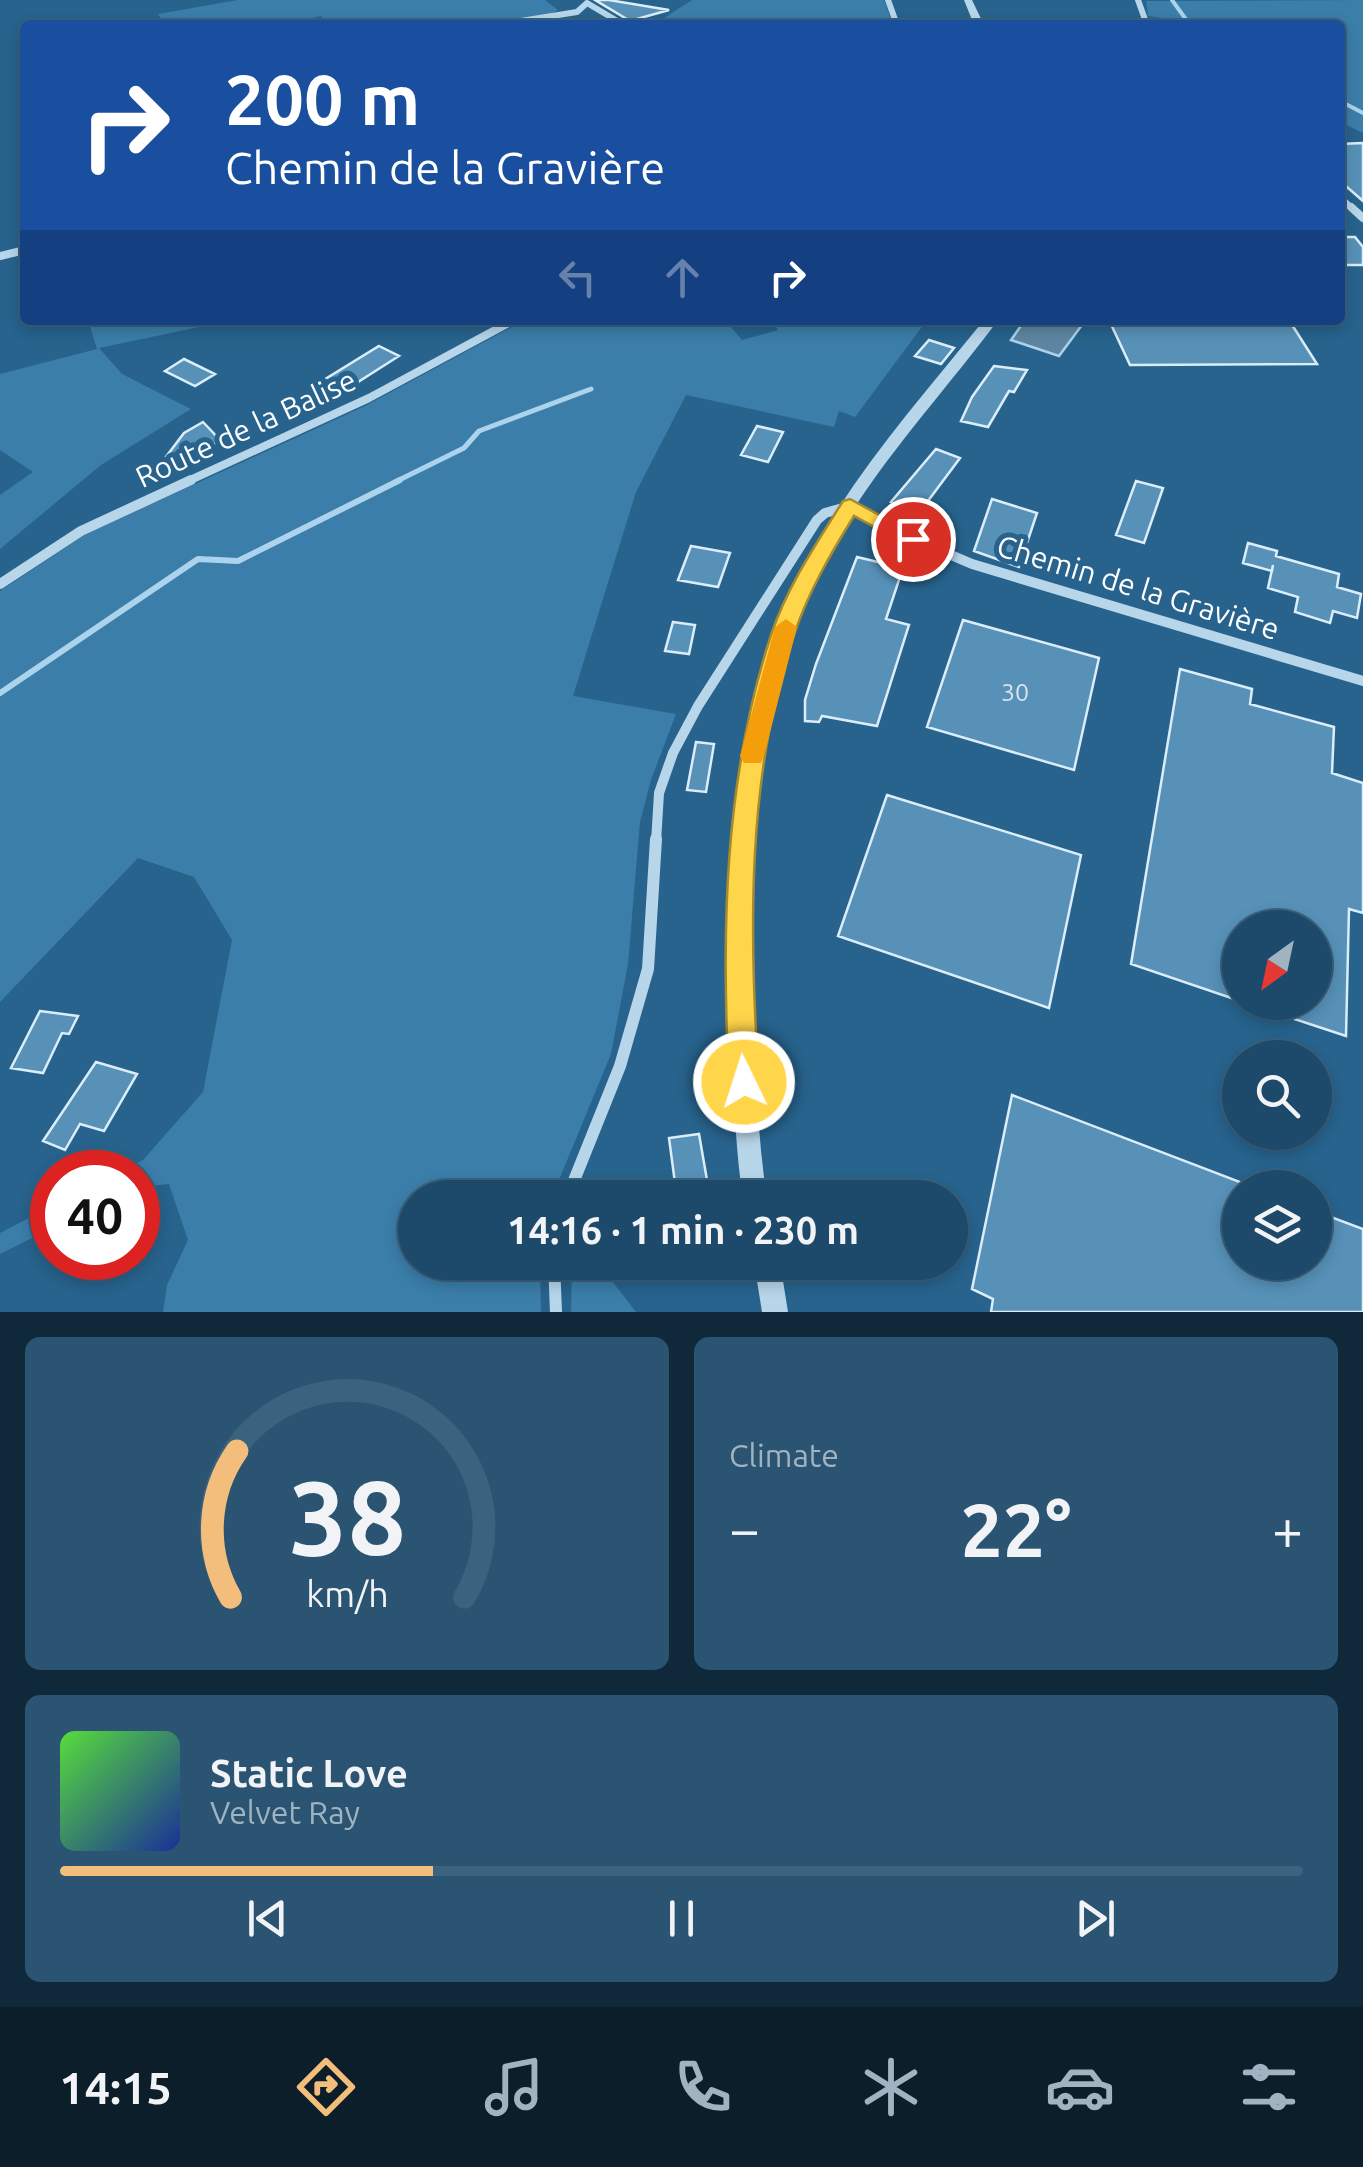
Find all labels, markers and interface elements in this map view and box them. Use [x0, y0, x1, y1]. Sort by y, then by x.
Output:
icon: right [60, 60, 190, 190]
text: 200 m [225, 60, 420, 138]
text: Chemin de la Gravière [225, 142, 665, 193]
icon: left [550, 250, 605, 305]
icon: ahead [655, 250, 710, 305]
icon: right [760, 250, 815, 305]
street label: Route de la Balise [130, 362, 361, 494]
pin [871, 497, 956, 582]
icon: arrive [886, 512, 941, 567]
street label: Chemin de la Gravière [993, 528, 1284, 646]
house number: 30 [1001, 678, 1029, 706]
north arrow [1222, 910, 1332, 1020]
map controls [1222, 910, 1332, 1280]
position arrow [692, 1030, 796, 1134]
button: search [1222, 1040, 1332, 1150]
speed limit sign: 40 [30, 1150, 160, 1280]
button: layers [1222, 1170, 1332, 1280]
text: 14:16 · 1 min · 230 m [507, 1209, 859, 1251]
text: Climate [729, 1437, 839, 1473]
text: 38 [288, 1458, 406, 1575]
text: 22° [960, 1487, 1072, 1571]
text: − [729, 1498, 760, 1559]
text: + [1272, 1498, 1303, 1559]
text: km/h [306, 1574, 388, 1614]
text: Static Love [210, 1752, 408, 1794]
text: Velvet Ray [210, 1794, 360, 1830]
icon: previous [240, 1891, 295, 1946]
icon: pause [654, 1891, 709, 1946]
icon: next [1068, 1891, 1123, 1946]
icon: directions [291, 2052, 361, 2122]
icon: music [479, 2052, 549, 2122]
icon: phone [668, 2052, 738, 2122]
icon: climate [856, 2052, 926, 2122]
icon: car [1045, 2052, 1115, 2122]
icon: filters [1234, 2052, 1304, 2122]
text: 14:15 [59, 2062, 172, 2113]

